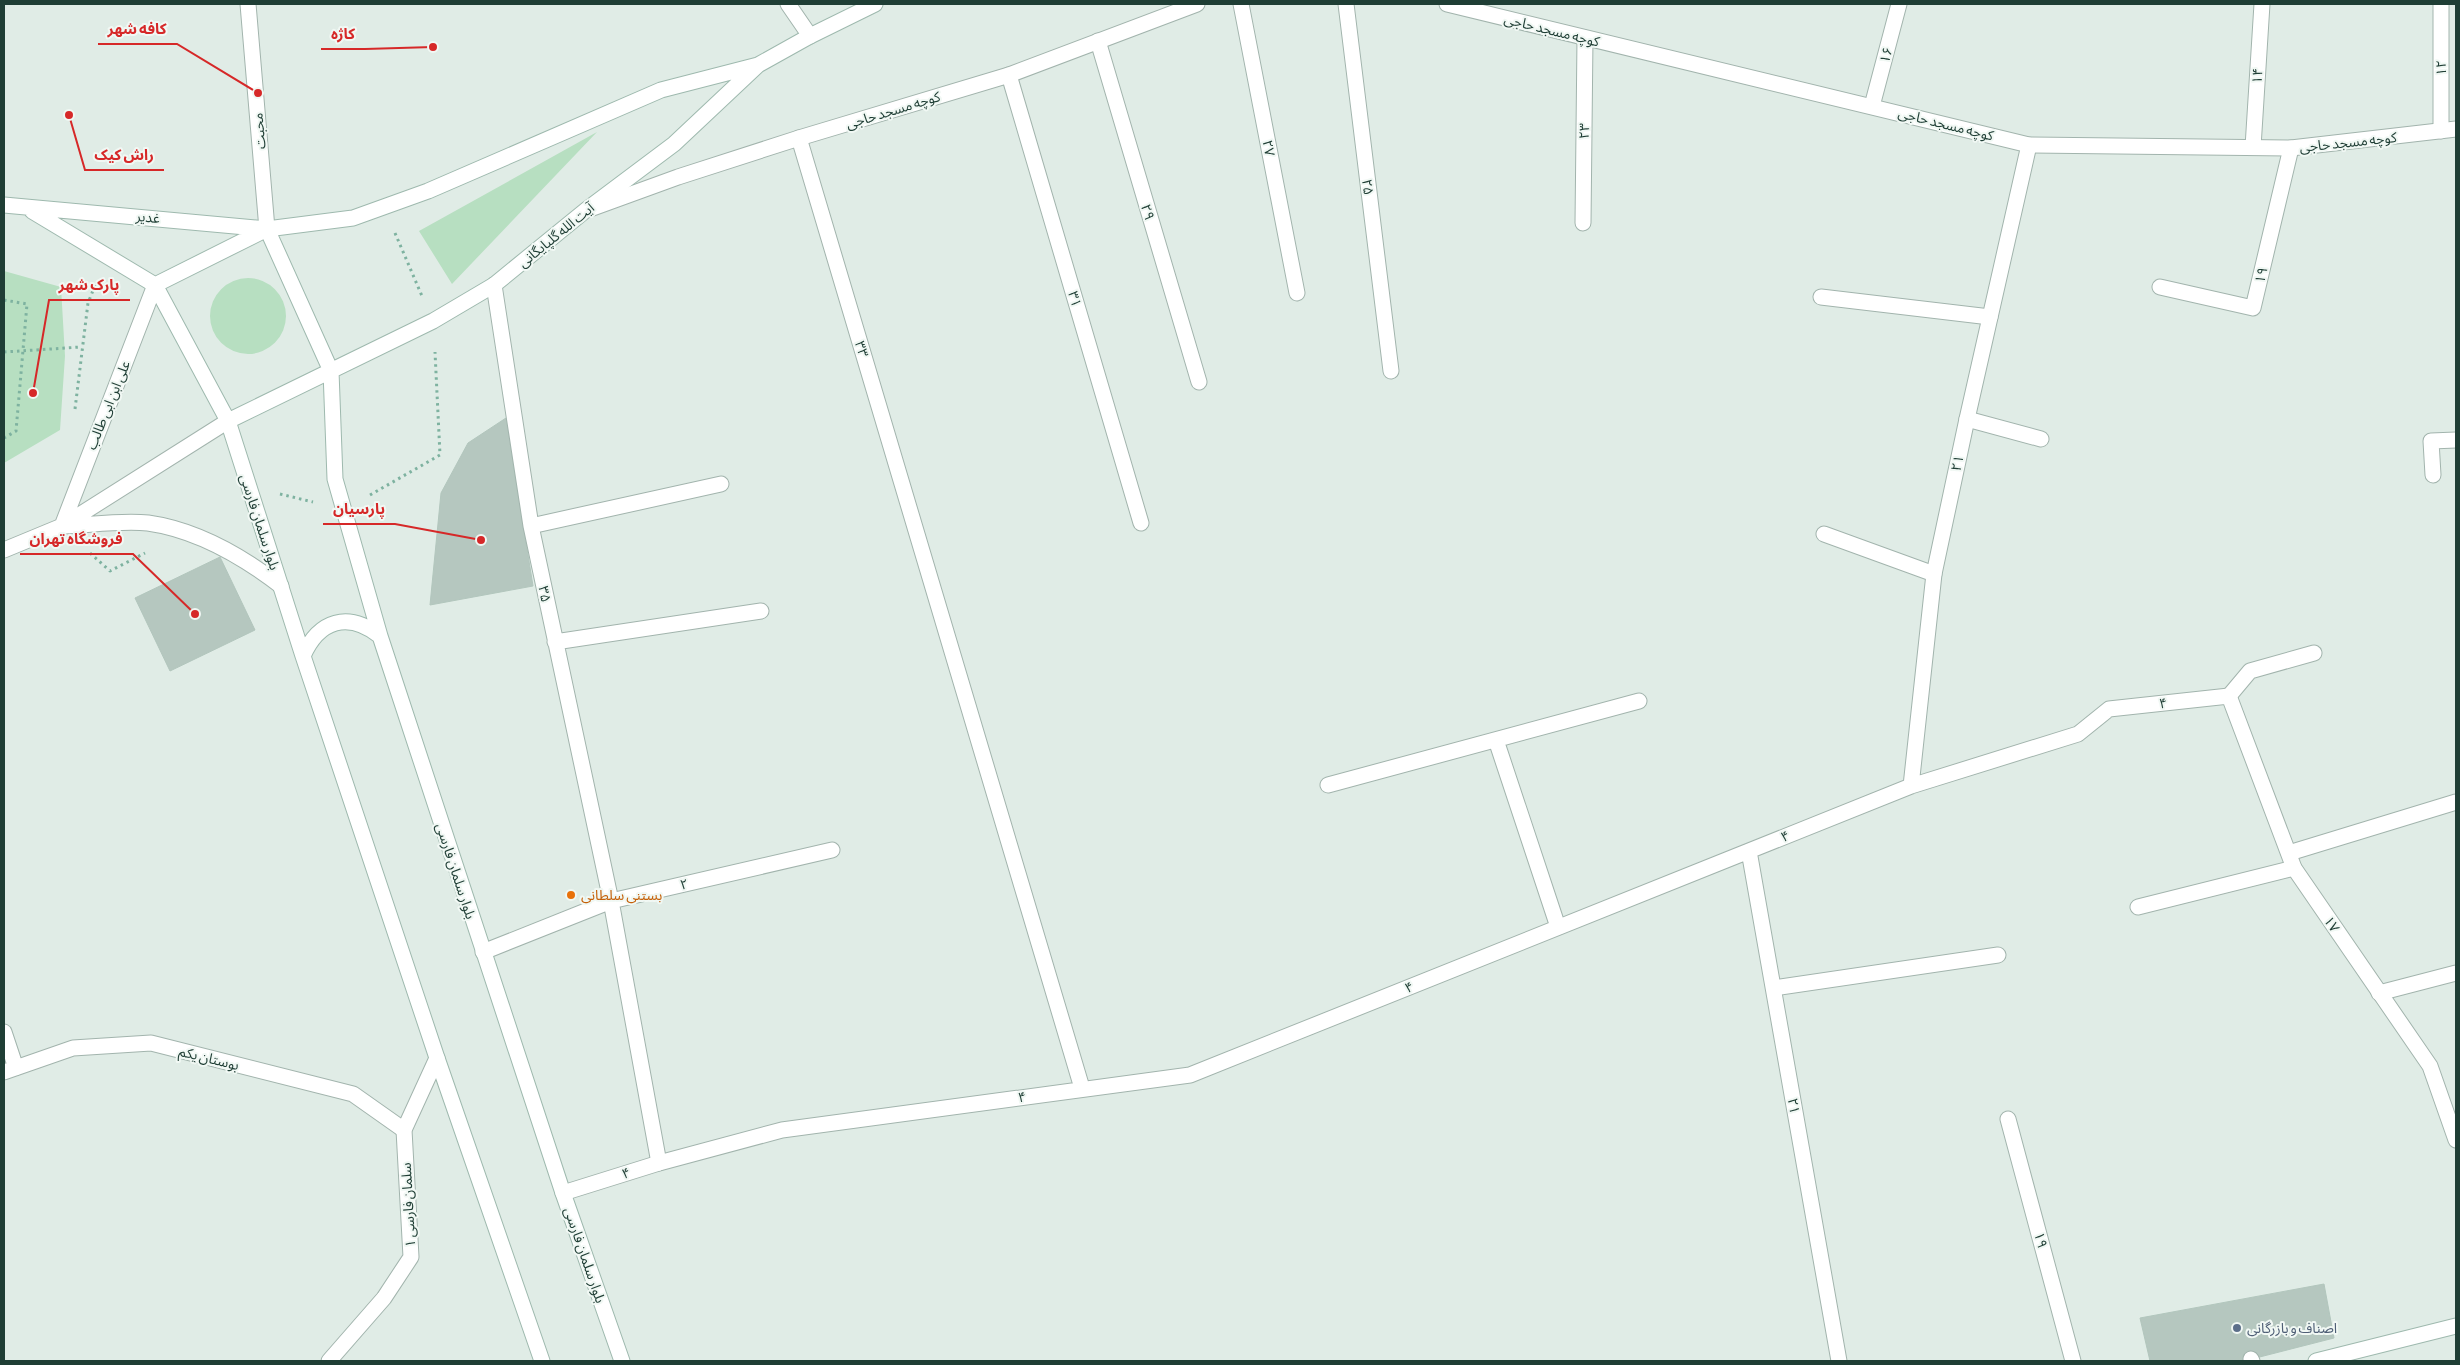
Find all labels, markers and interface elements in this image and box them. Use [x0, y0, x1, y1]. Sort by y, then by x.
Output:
street label: کوچه مسجد حاجی [1502, 10, 1602, 52]
callout: کافه شهر [98, 14, 177, 44]
callout: کاژه [321, 19, 365, 49]
text: کافه شهر [106, 20, 167, 38]
text: کاژه [331, 25, 355, 43]
street label: ۱۶ [1876, 45, 1896, 65]
street label: ۱۲ [2433, 60, 2449, 76]
street label: ۱۴ [2248, 67, 2266, 85]
street label: کوچه مسجد حاجی [844, 88, 943, 134]
street label: کوچه مسجد حاجی [1896, 104, 1996, 146]
street label: محبت [249, 112, 269, 150]
street label: ۲۳ [1576, 123, 1592, 139]
street label: کوچه مسجد حاجی [2299, 129, 2398, 157]
street label: ۲۷ [1260, 139, 1278, 157]
callout: راش کیک [85, 140, 164, 170]
text: راش کیک [94, 146, 154, 164]
street label: ۲۵ [1359, 178, 1377, 196]
street label: آیت الله گلپایگانی [515, 199, 599, 272]
street label: ۲۹ [1138, 202, 1158, 222]
street label: غدیر [134, 208, 161, 227]
street label: ۱۹ [2251, 265, 2271, 285]
callout: پارک شهر [49, 270, 130, 300]
text: پارک شهر [58, 276, 119, 295]
street label: ۳۱ [1065, 289, 1085, 309]
street label: ۳۳ [852, 339, 872, 359]
street label: علی ابن ابی طالب [83, 358, 134, 452]
street label: ۲۱ [1948, 453, 1966, 473]
street label: بلوار سلمان فارسی [236, 472, 283, 573]
callout: پارسیان [323, 494, 395, 524]
text: پارسیان [333, 500, 385, 519]
callout: فروشگاه تهران [20, 524, 133, 554]
text: فروشگاه تهران [29, 530, 123, 548]
street label: ۳۵ [536, 585, 554, 603]
street label: ۴ [2158, 695, 2168, 711]
street label: بلوار سلمان فارسی [432, 821, 479, 922]
street label: ۴ [1778, 827, 1792, 845]
street label: ۲ [678, 875, 690, 893]
place label: بستنی سلطانی [581, 887, 662, 904]
marker: بستنی سلطانی [565, 889, 577, 901]
street label: ۱۷ [2321, 913, 2343, 935]
street label: ۴ [1402, 978, 1416, 996]
street label: بوستان یکم [177, 1043, 241, 1076]
street label: ۴ [1017, 1089, 1027, 1105]
street label: ۲۱ [1785, 1097, 1803, 1115]
street label: سلمان فارسی ۱ [398, 1162, 419, 1248]
street label: ۴ [620, 1164, 632, 1182]
street label: بلوار سلمان فارسی [560, 1205, 609, 1305]
street label: ۱۹ [2031, 1230, 2051, 1250]
place label: اصناف و بازرگانی [2247, 1320, 2337, 1337]
marker: اصناف و بازرگانی [2231, 1322, 2243, 1334]

